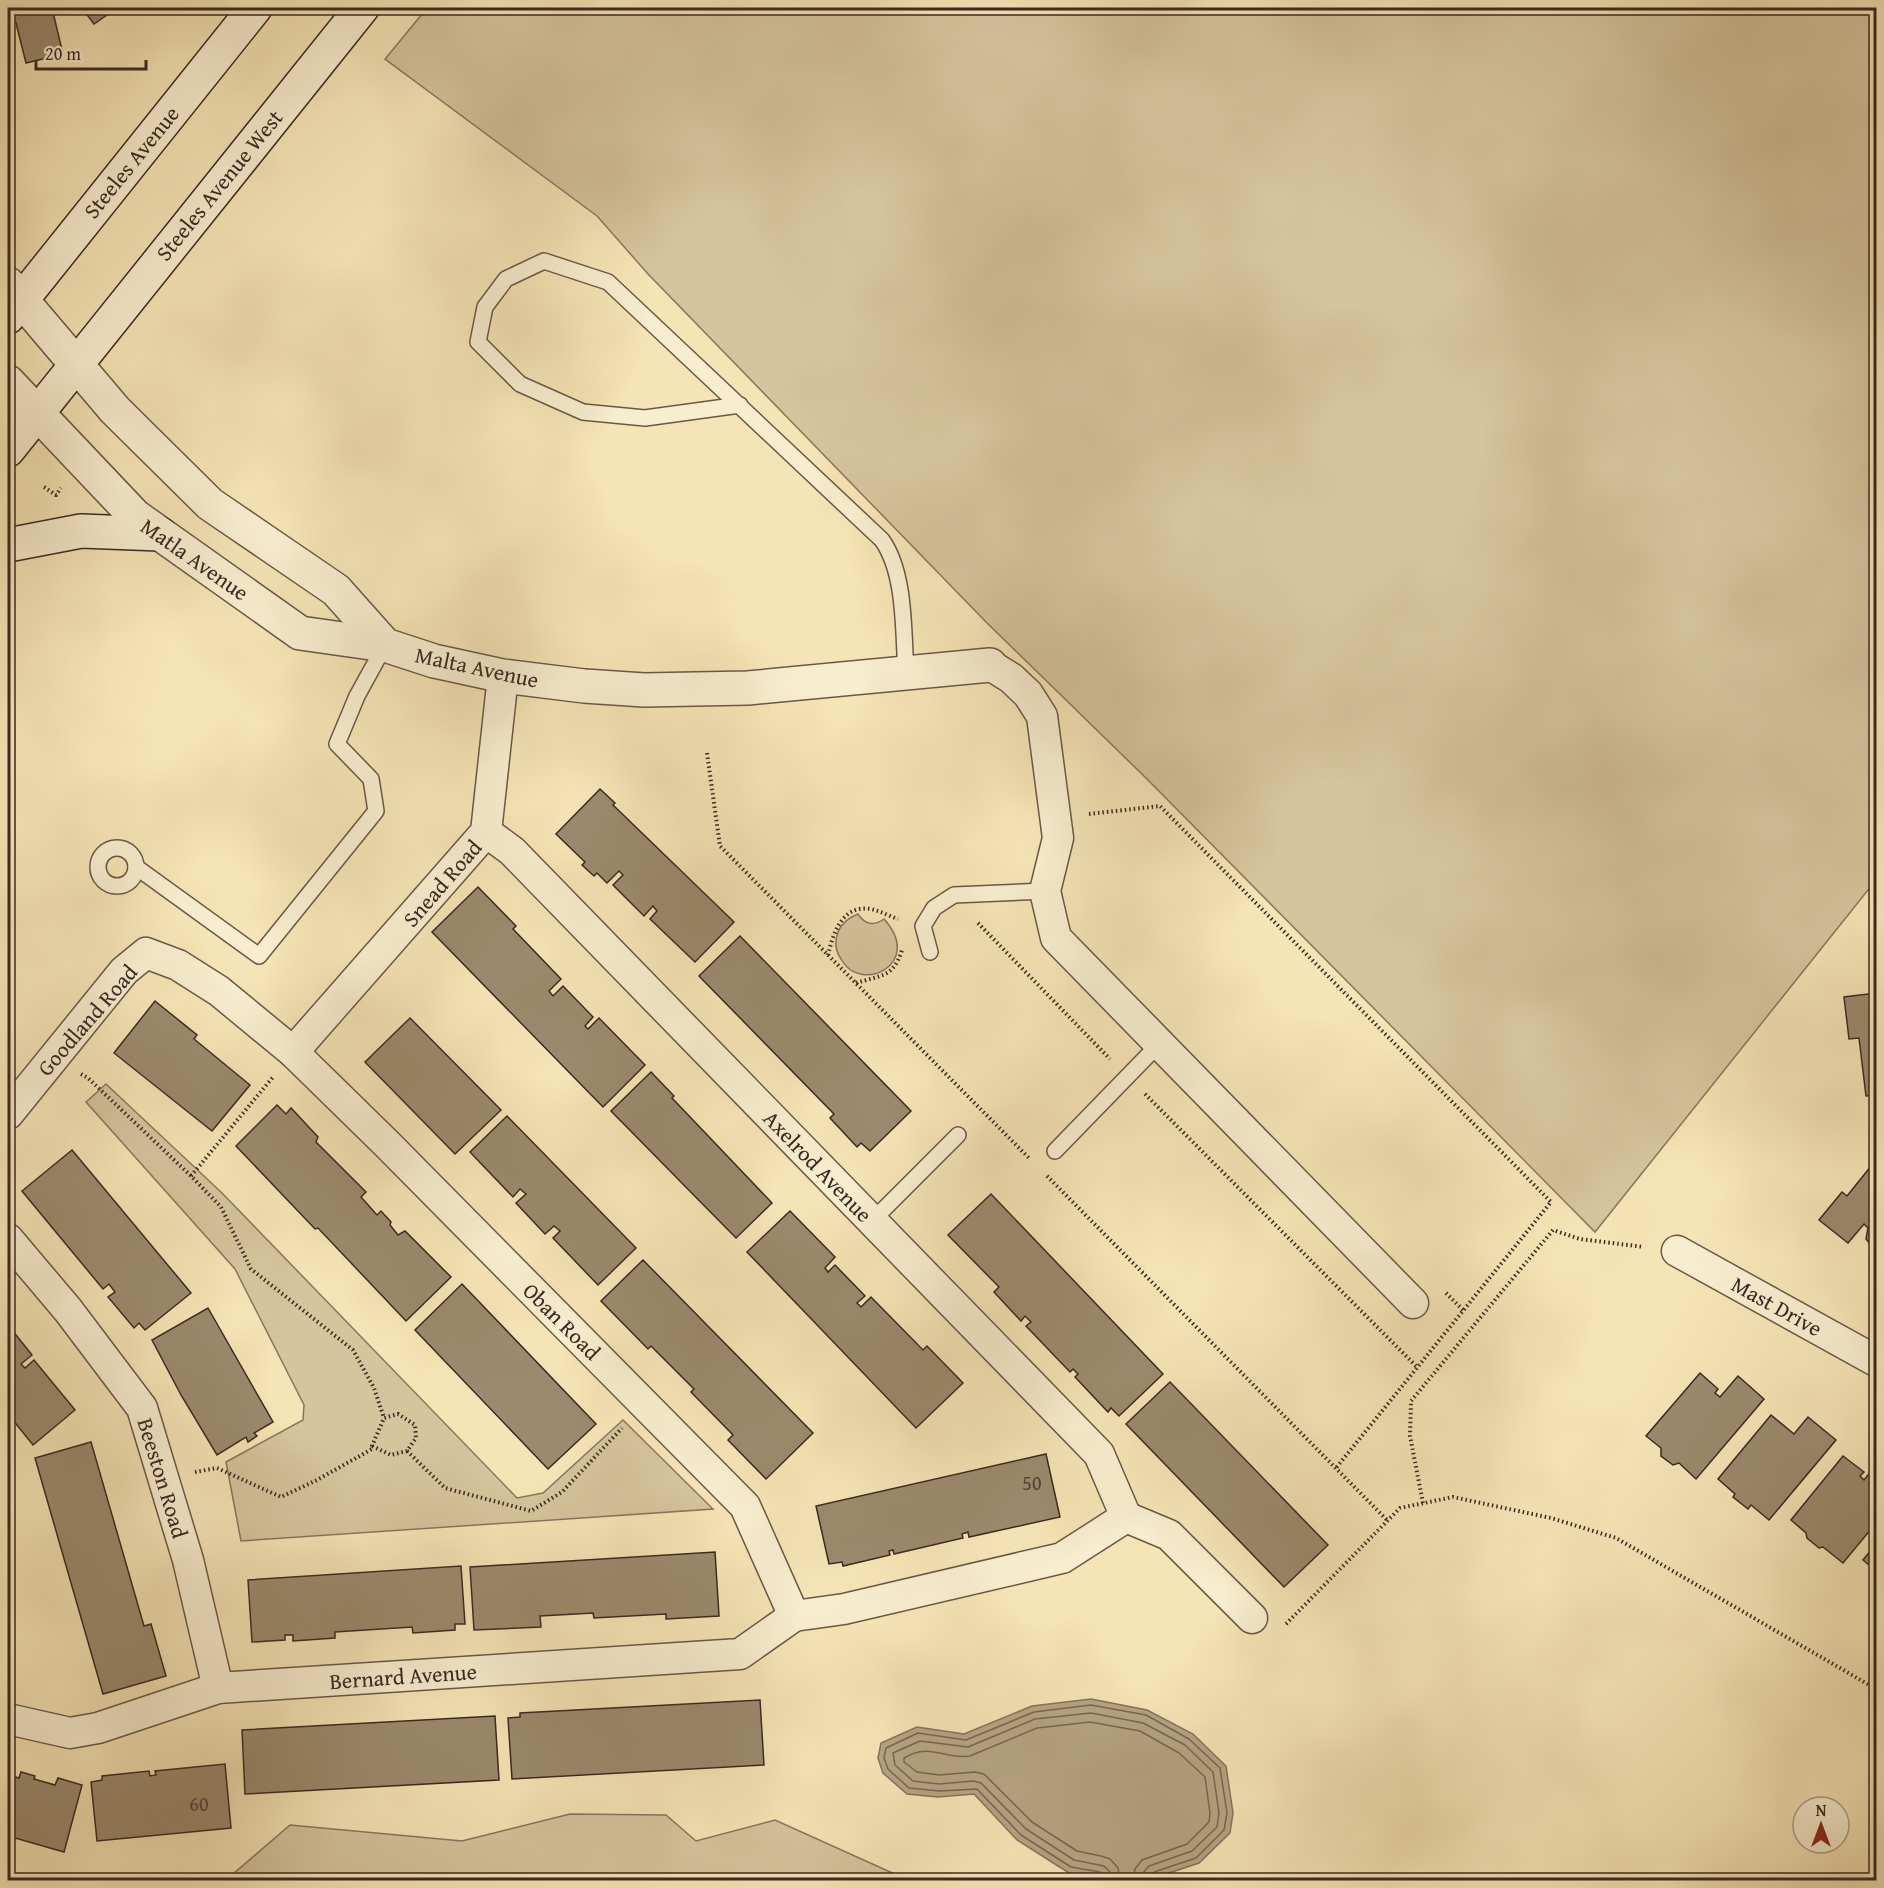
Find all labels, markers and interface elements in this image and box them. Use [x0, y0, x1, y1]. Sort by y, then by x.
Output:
scale bar [36, 33, 146, 71]
text: 20 m [45, 40, 81, 67]
street label: Steeles Avenue [76, 99, 186, 225]
street label: Steeles Avenue West [148, 102, 290, 267]
street label: Matla Avenue [135, 510, 255, 608]
street label: Malta Avenue [412, 638, 542, 696]
street label: Snead Road [395, 832, 489, 934]
street label: Goodland Road [29, 957, 145, 1083]
street label: Axelrod Avenue [756, 1103, 880, 1229]
street label: Mast Drive [1726, 1268, 1828, 1344]
street label: Oban Road [516, 1275, 608, 1367]
street label: Beeston Road [130, 1414, 197, 1542]
house number: 50 [1022, 1468, 1042, 1497]
street label: Bernard Avenue [328, 1655, 478, 1697]
house number: 60 [189, 1789, 209, 1818]
north arrow [1791, 1795, 1851, 1855]
text: N [1816, 1798, 1827, 1822]

